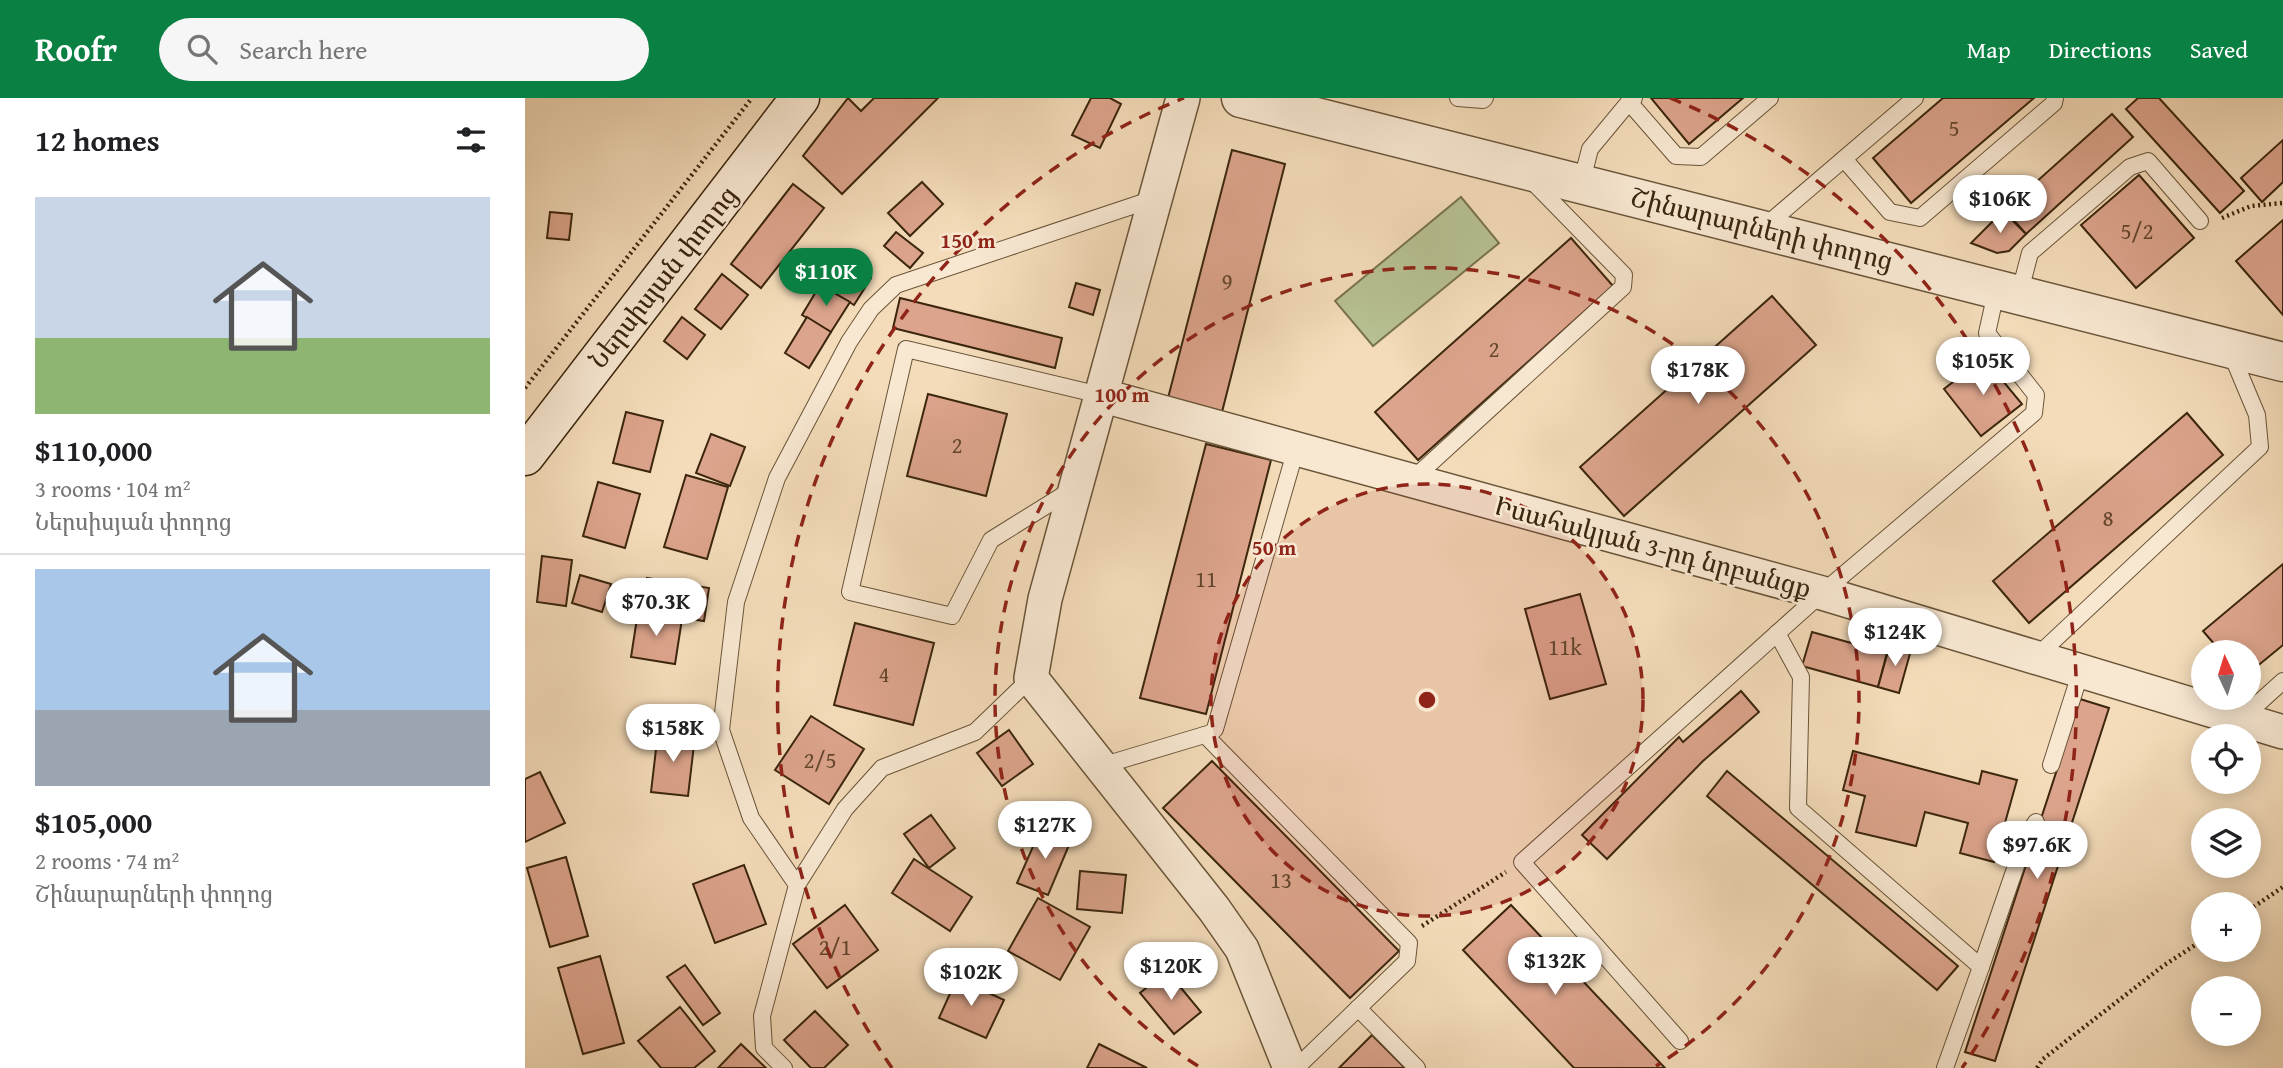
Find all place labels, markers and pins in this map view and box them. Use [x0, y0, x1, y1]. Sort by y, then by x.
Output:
pin: $106K [1951, 176, 2049, 235]
pin: $110K [777, 248, 875, 308]
pin: $105K [1934, 338, 2032, 397]
pin: $178K [1649, 346, 1747, 406]
pin: $70.3K [599, 578, 713, 638]
pin: $124K [1846, 608, 1944, 668]
centre of rings [1415, 688, 1439, 712]
pin: $158K [624, 704, 722, 764]
pin: $127K [996, 802, 1094, 861]
pin: $97.6K [1980, 822, 2094, 881]
pin: $132K [1506, 937, 1604, 997]
pin: $120K [1122, 942, 1220, 1002]
pin: $102K [922, 948, 1020, 1008]

